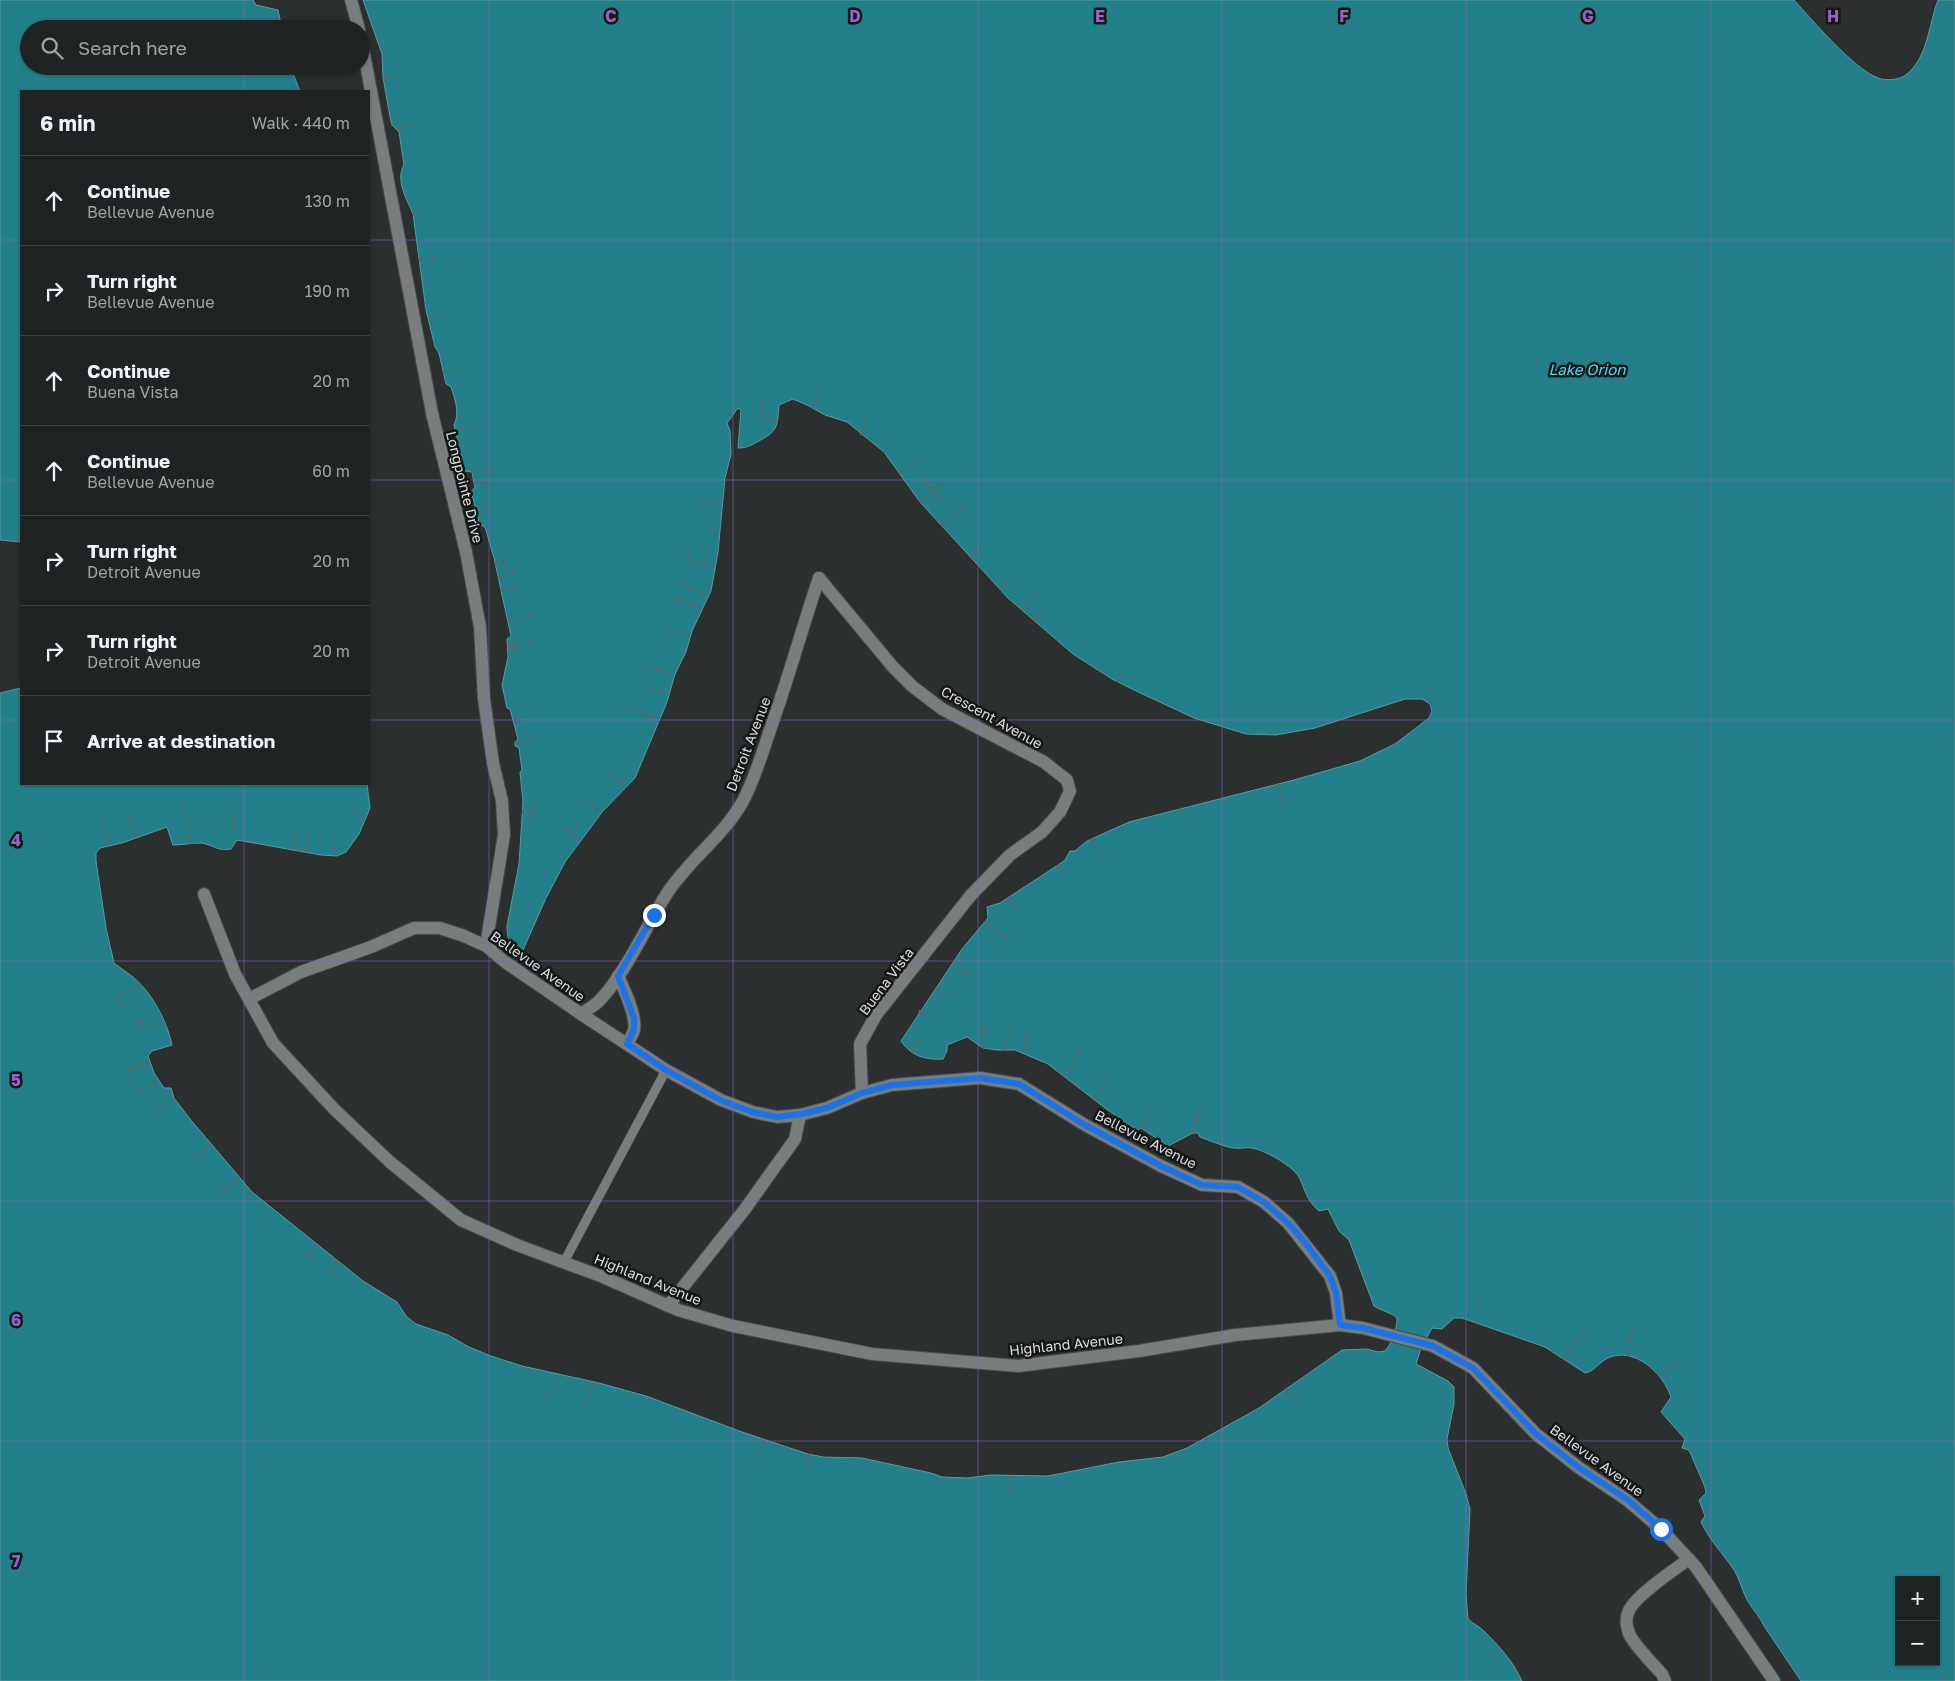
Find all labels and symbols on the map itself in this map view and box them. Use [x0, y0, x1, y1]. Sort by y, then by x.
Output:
text: C [605, 6, 617, 26]
text: D [849, 6, 861, 26]
text: E [1095, 6, 1105, 26]
text: F [1339, 6, 1349, 26]
text: G [1582, 6, 1594, 26]
text: H [1827, 6, 1839, 26]
water label: Lake Orion [1549, 360, 1626, 378]
street label: Longpointe Drive [443, 429, 487, 545]
street label: Crescent Avenue [938, 682, 1046, 752]
street label: Detroit Avenue [722, 695, 774, 793]
text: 4 [11, 830, 21, 850]
route end [643, 904, 666, 927]
street label: Bellevue Avenue [487, 927, 589, 1005]
street label: Buena Vista [855, 944, 917, 1018]
text: 5 [11, 1070, 21, 1090]
street label: Bellevue Avenue [1092, 1106, 1200, 1172]
street label: Highland Avenue [592, 1250, 704, 1308]
text: 6 [11, 1310, 21, 1330]
street label: Highland Avenue [1008, 1330, 1124, 1358]
street label: Bellevue Avenue [1547, 1420, 1647, 1500]
route start [1650, 1518, 1673, 1541]
text: 7 [12, 1551, 21, 1571]

